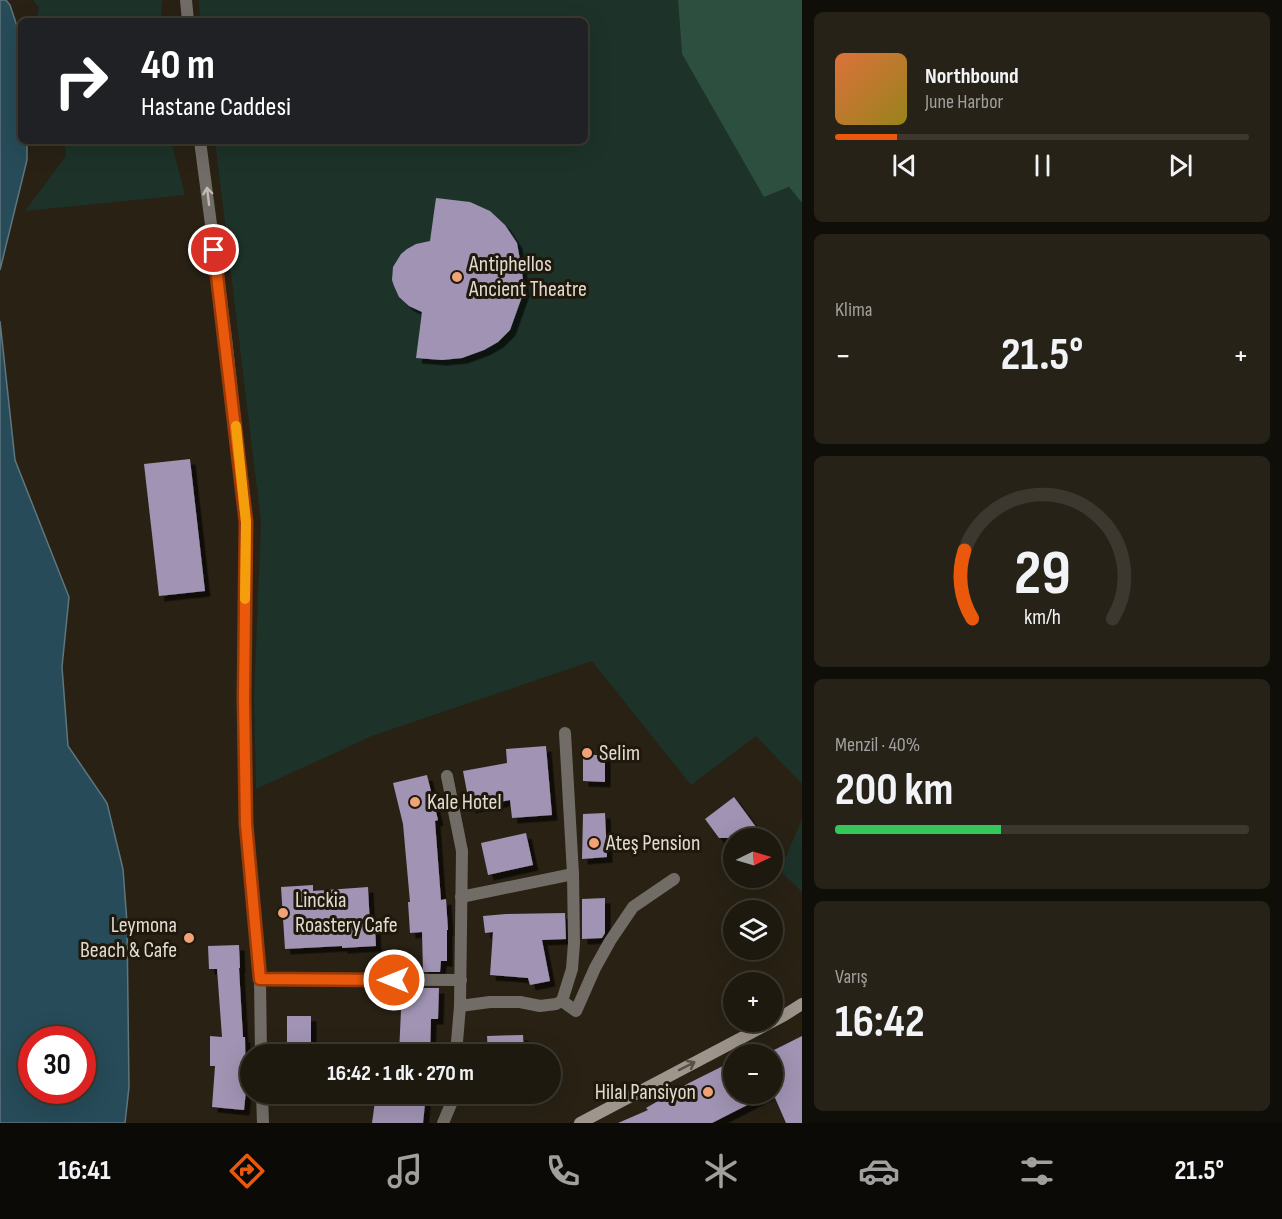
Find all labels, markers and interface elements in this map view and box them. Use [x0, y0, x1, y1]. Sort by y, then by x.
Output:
text: 40 m [141, 40, 215, 91]
icon: right [42, 42, 120, 120]
text: Northbound [925, 63, 1019, 90]
text: June Harbor [925, 90, 1003, 114]
text: Hastane Caddesi [141, 91, 291, 123]
icon: previous [888, 149, 921, 182]
icon: pause [1026, 149, 1059, 182]
icon: next [1164, 149, 1197, 182]
one-way arrow [202, 187, 213, 207]
pin [188, 224, 239, 275]
icon: arrive [197, 233, 230, 266]
place label: Antiphellos Ancient Theatre [468, 251, 587, 303]
marker: Antiphellos Ancient Theatre [450, 270, 464, 284]
text: Klima [835, 298, 873, 322]
text: 21.5° [1001, 328, 1083, 383]
text: − [835, 336, 851, 376]
text: + [1233, 336, 1249, 376]
text: 29 [1014, 537, 1070, 612]
text: km/h [1023, 605, 1061, 630]
text: Menzil · 40% [835, 733, 920, 757]
place label: Selim [599, 740, 640, 767]
marker: Selim [580, 746, 594, 760]
text: 200 km [835, 763, 953, 818]
place label: Kale Hotel [427, 789, 502, 816]
marker: Kale Hotel [408, 795, 422, 809]
north arrow [723, 828, 783, 888]
map controls [723, 828, 783, 1104]
place label: Ateş Pension [605, 830, 700, 857]
marker: Ateş Pension [587, 836, 601, 850]
place label: Linckia Roastery Cafe [295, 887, 398, 939]
button: layers [723, 900, 783, 960]
marker: Linckia Roastery Cafe [276, 906, 290, 920]
place label: Leymona Beach & Cafe [80, 912, 177, 964]
marker: Leymona Beach & Cafe [182, 931, 196, 945]
position arrow [362, 948, 426, 1012]
text: Varış [835, 965, 868, 989]
button: + [723, 972, 783, 1032]
text: 16:42 [835, 995, 925, 1050]
speed limit sign: 30 [18, 1026, 96, 1104]
button: − [723, 1044, 783, 1104]
text: 16:42 · 1 dk · 270 m [327, 1060, 474, 1087]
one-way arrow [678, 1060, 695, 1072]
place label: Hilal Pansiyon [595, 1079, 696, 1106]
marker: Hilal Pansiyon [701, 1085, 715, 1099]
icon: directions [226, 1150, 268, 1192]
icon: music [384, 1150, 426, 1192]
icon: phone [542, 1150, 584, 1192]
icon: climate [700, 1150, 742, 1192]
icon: car [858, 1150, 900, 1192]
icon: filters [1016, 1150, 1058, 1192]
text: 16:41 [58, 1155, 110, 1187]
text: 21.5° [1174, 1155, 1224, 1187]

